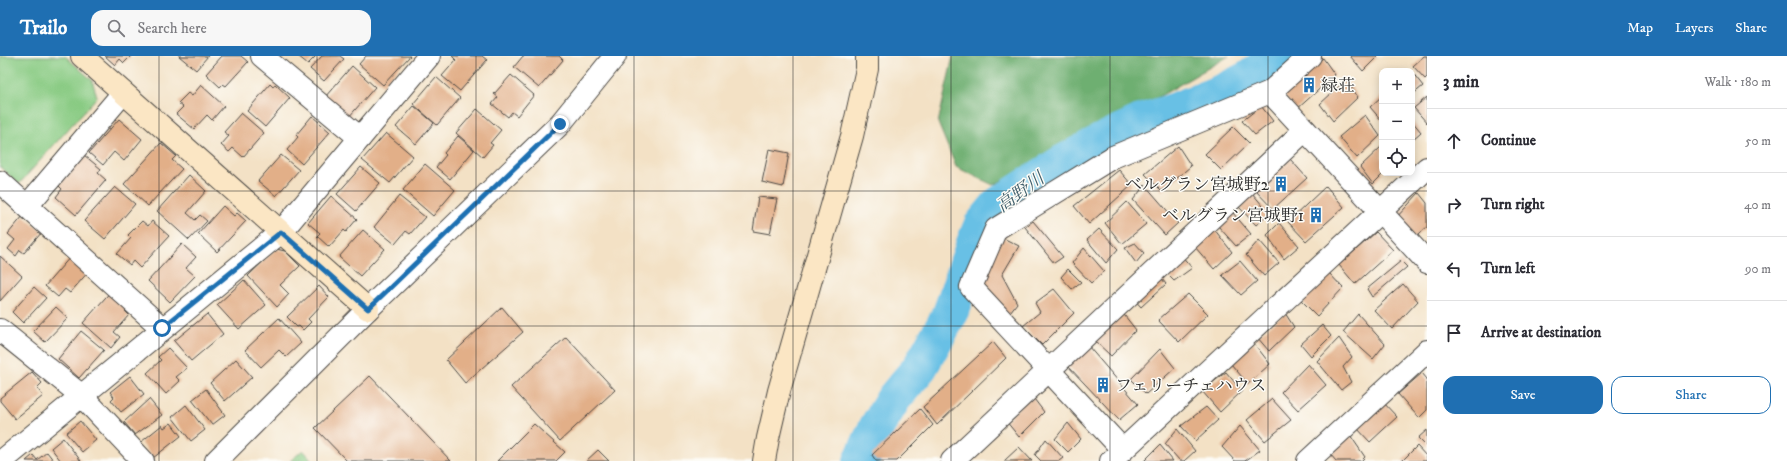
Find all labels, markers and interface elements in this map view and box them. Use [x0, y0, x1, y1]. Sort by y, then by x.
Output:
search box [91, 10, 371, 46]
text: Trailo [20, 17, 67, 40]
icon: search [105, 17, 127, 39]
text: Search here [137, 19, 207, 38]
text: Map [1627, 19, 1653, 37]
text: Layers [1675, 19, 1713, 37]
text: Share [1735, 19, 1767, 37]
map controls [1379, 68, 1415, 176]
button: + [1379, 68, 1415, 104]
text: 3 min [1443, 71, 1479, 93]
text: Walk · 180 m [1704, 74, 1771, 90]
place label: 緑荘 [1321, 75, 1355, 97]
building icon: 緑荘 [1300, 76, 1318, 94]
button: − [1379, 104, 1415, 140]
route end [551, 115, 569, 133]
icon: ahead [1443, 130, 1465, 152]
text: Continue [1481, 131, 1536, 150]
text: 50 m [1745, 133, 1771, 149]
button: locate [1379, 140, 1415, 176]
water label: 高野川 [992, 167, 1051, 218]
place label: ベルグラン宮城野2 [1125, 174, 1270, 196]
building icon: ベルグラン宮城野2 [1272, 175, 1290, 193]
icon: right [1443, 194, 1465, 216]
text: Turn right [1481, 195, 1544, 214]
text: 40 m [1744, 197, 1771, 213]
place label: ベルグラン宮城野1 [1162, 205, 1304, 227]
building icon: ベルグラン宮城野1 [1307, 206, 1325, 224]
icon: left [1443, 258, 1465, 280]
text: Turn left [1481, 259, 1535, 278]
text: 90 m [1745, 261, 1771, 277]
route start [153, 319, 171, 337]
icon: arrive [1443, 322, 1465, 344]
text: Arrive at destination [1481, 323, 1601, 342]
place label: フェリーチェハウス [1115, 375, 1266, 397]
building icon: フェリーチェハウス [1094, 376, 1112, 394]
button: Save [1443, 376, 1603, 414]
button: Share [1611, 376, 1771, 414]

